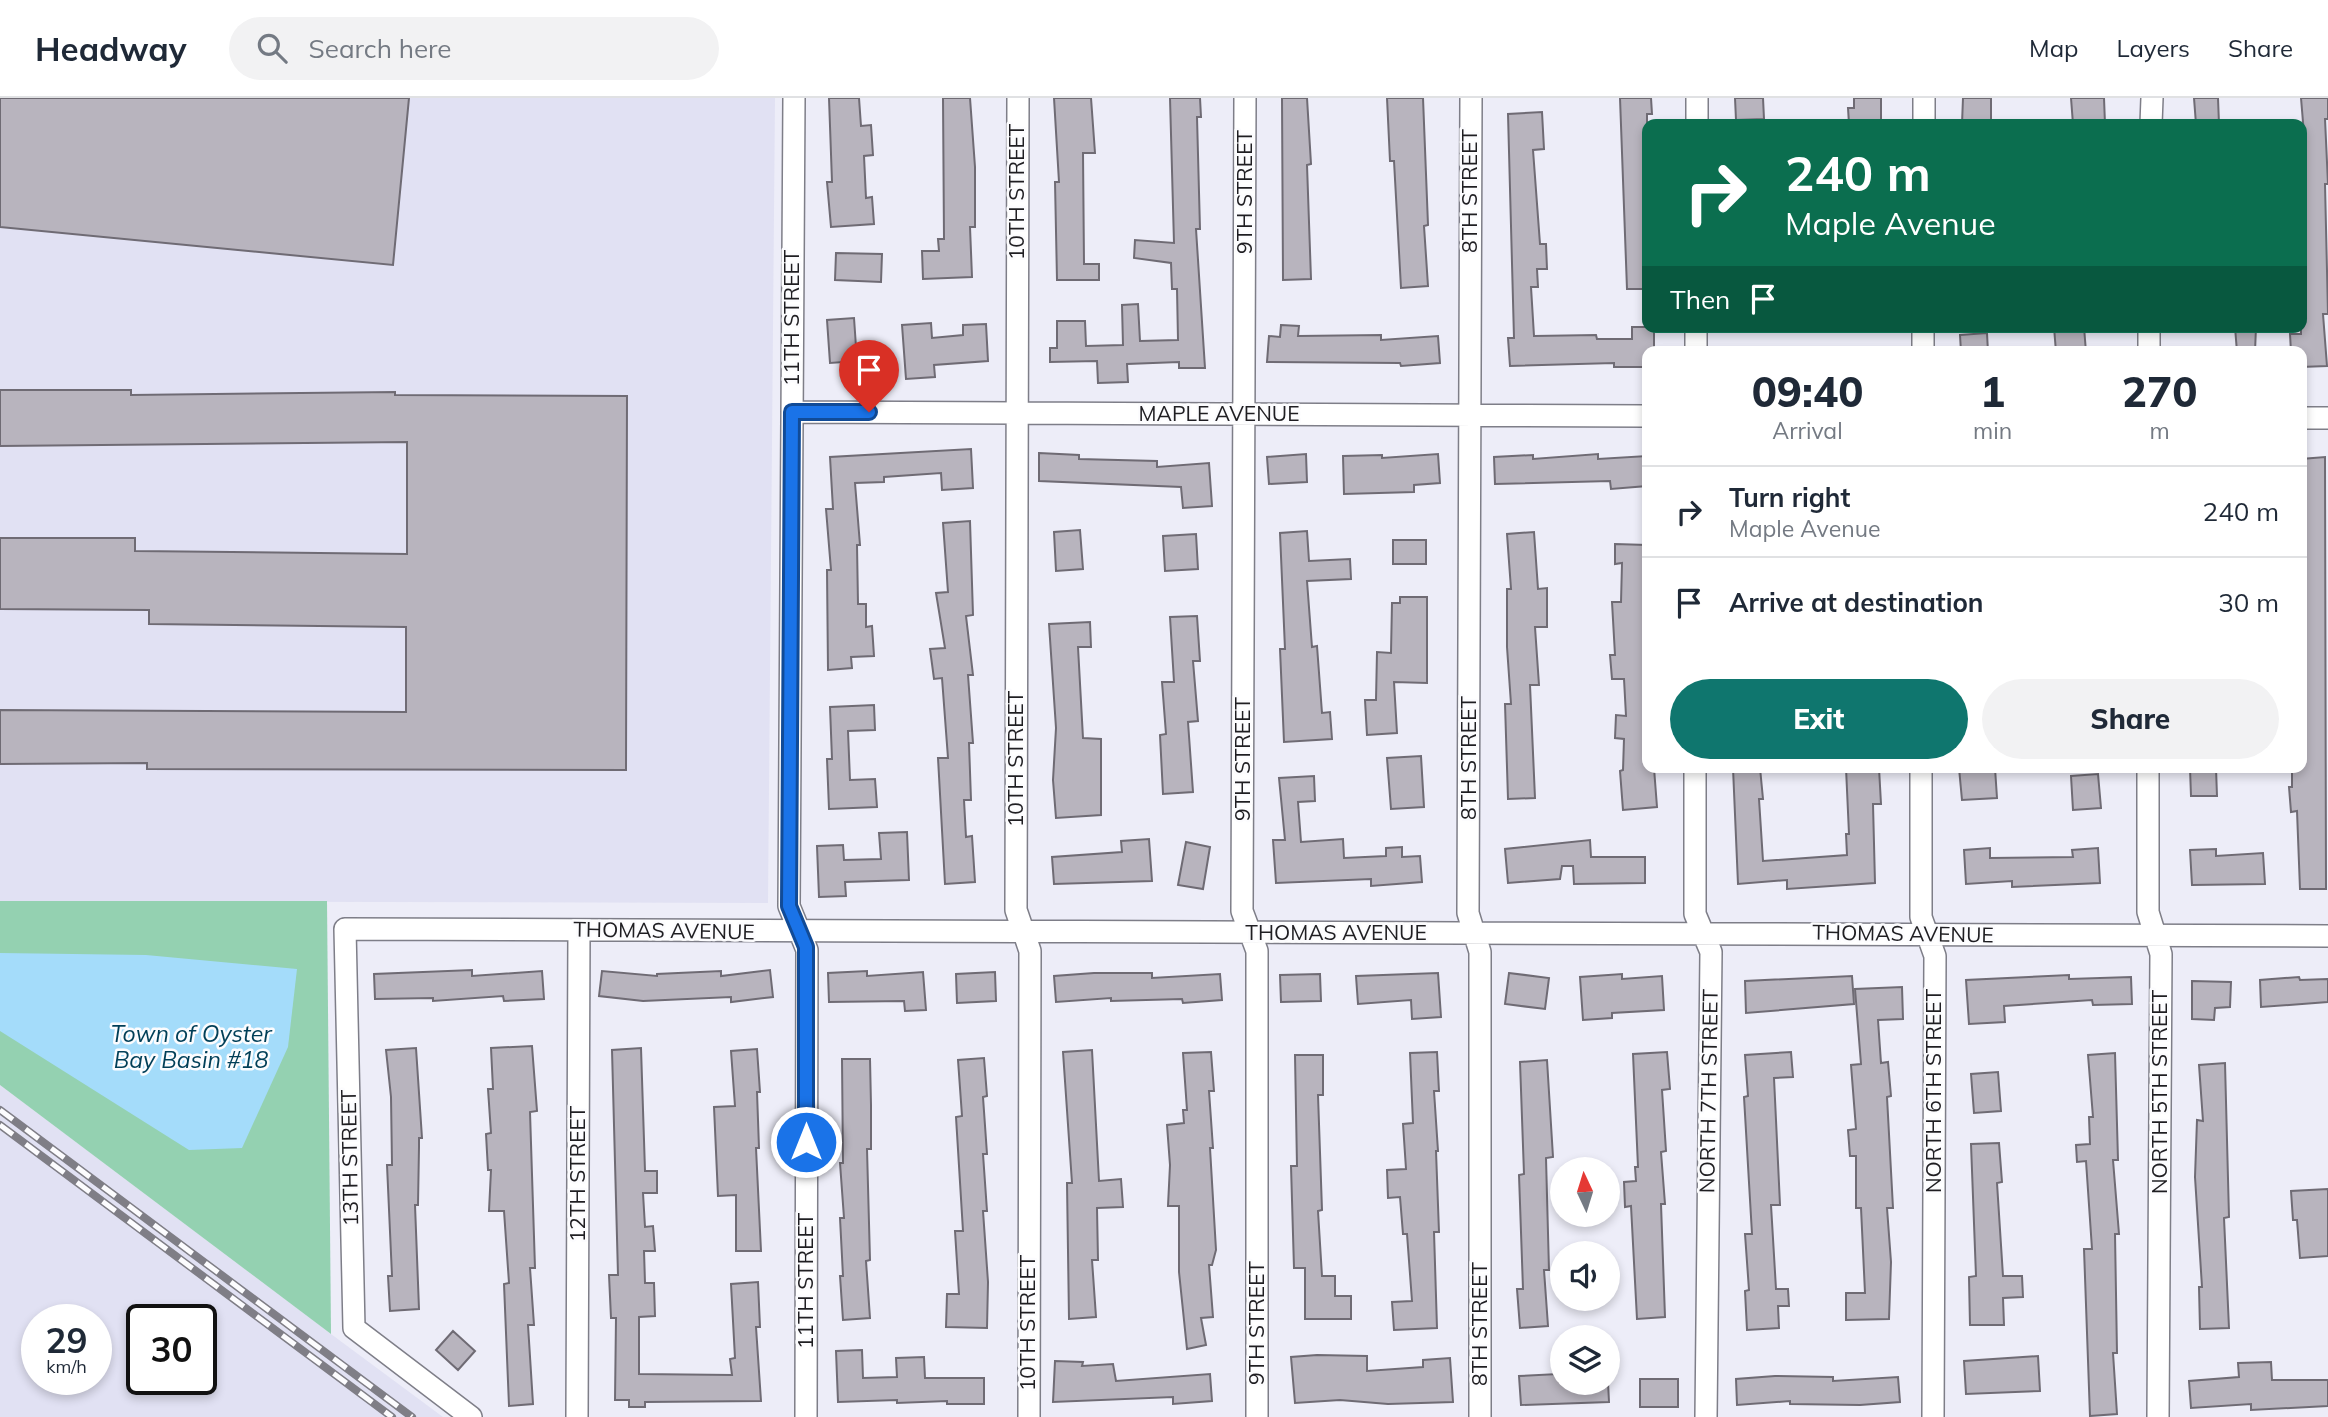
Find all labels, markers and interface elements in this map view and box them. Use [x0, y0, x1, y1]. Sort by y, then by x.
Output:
search box [229, 17, 719, 80]
text: Headway [35, 28, 187, 69]
icon: search [253, 29, 291, 67]
text: Search here [309, 32, 451, 65]
text: Map [2029, 33, 2078, 63]
text: Layers [2116, 33, 2190, 63]
text: Share [2228, 33, 2293, 63]
street label: 10TH STREET [1003, 123, 1029, 260]
street label: 8TH STREET [1456, 129, 1482, 253]
street label: 9TH STREET [1231, 130, 1257, 254]
text: 240 m [1785, 142, 1931, 203]
icon: right [1670, 147, 1761, 238]
text: Maple Avenue [1785, 203, 1996, 243]
street label: 11TH STREET [778, 249, 804, 386]
icon: arrive [1744, 280, 1782, 318]
text: Then [1670, 283, 1730, 316]
pin [839, 340, 899, 412]
icon: arrive [850, 351, 888, 389]
text: 09:40 [1752, 365, 1863, 418]
text: 1 [1980, 365, 2005, 418]
text: 270 [2122, 365, 2197, 418]
street label: MAPLE AVENUE [1138, 400, 1300, 426]
text: Arrival [1772, 416, 1843, 445]
text: min [1973, 416, 2012, 445]
text: m [2149, 416, 2170, 445]
text: Turn right [1729, 481, 1850, 514]
icon: right [1670, 493, 1708, 531]
text: 240 m [2203, 495, 2279, 528]
text: Maple Avenue [1729, 514, 1880, 543]
icon: arrive [1670, 584, 1708, 622]
text: Arrive at destination [1729, 586, 1984, 619]
text: 30 m [2218, 586, 2279, 619]
button: Exit [1670, 679, 1968, 759]
button: Share [1982, 679, 2279, 759]
street label: 10TH STREET [1002, 690, 1028, 827]
street label: 8TH STREET [1455, 696, 1481, 820]
street label: 9TH STREET [1229, 697, 1255, 821]
street label: THOMAS AVENUE [573, 915, 755, 945]
street label: THOMAS AVENUE [1812, 918, 1994, 948]
street label: THOMAS AVENUE [1245, 919, 1427, 945]
street label: NORTH 7TH STREET [1693, 988, 1723, 1193]
street label: NORTH 6TH STREET [1920, 989, 1946, 1193]
street label: NORTH 5TH STREET [2146, 990, 2172, 1194]
water label: Town of Oyster Bay Basin #18 [110, 1019, 273, 1074]
street label: 13TH STREET [335, 1089, 363, 1227]
street label: 12TH STREET [564, 1105, 590, 1242]
position arrow [769, 1105, 843, 1179]
north arrow [1550, 1157, 1620, 1227]
map controls [1550, 1157, 1620, 1395]
street label: 11TH STREET [792, 1212, 818, 1349]
button: sound [1550, 1241, 1620, 1311]
street label: 10TH STREET [1014, 1254, 1040, 1391]
street label: 9TH STREET [1243, 1261, 1269, 1385]
street label: 8TH STREET [1466, 1262, 1492, 1386]
speed limit sign: 30 [126, 1304, 217, 1395]
text: 29 [45, 1318, 88, 1362]
button: layers [1550, 1325, 1620, 1395]
text: km/h [46, 1355, 87, 1378]

